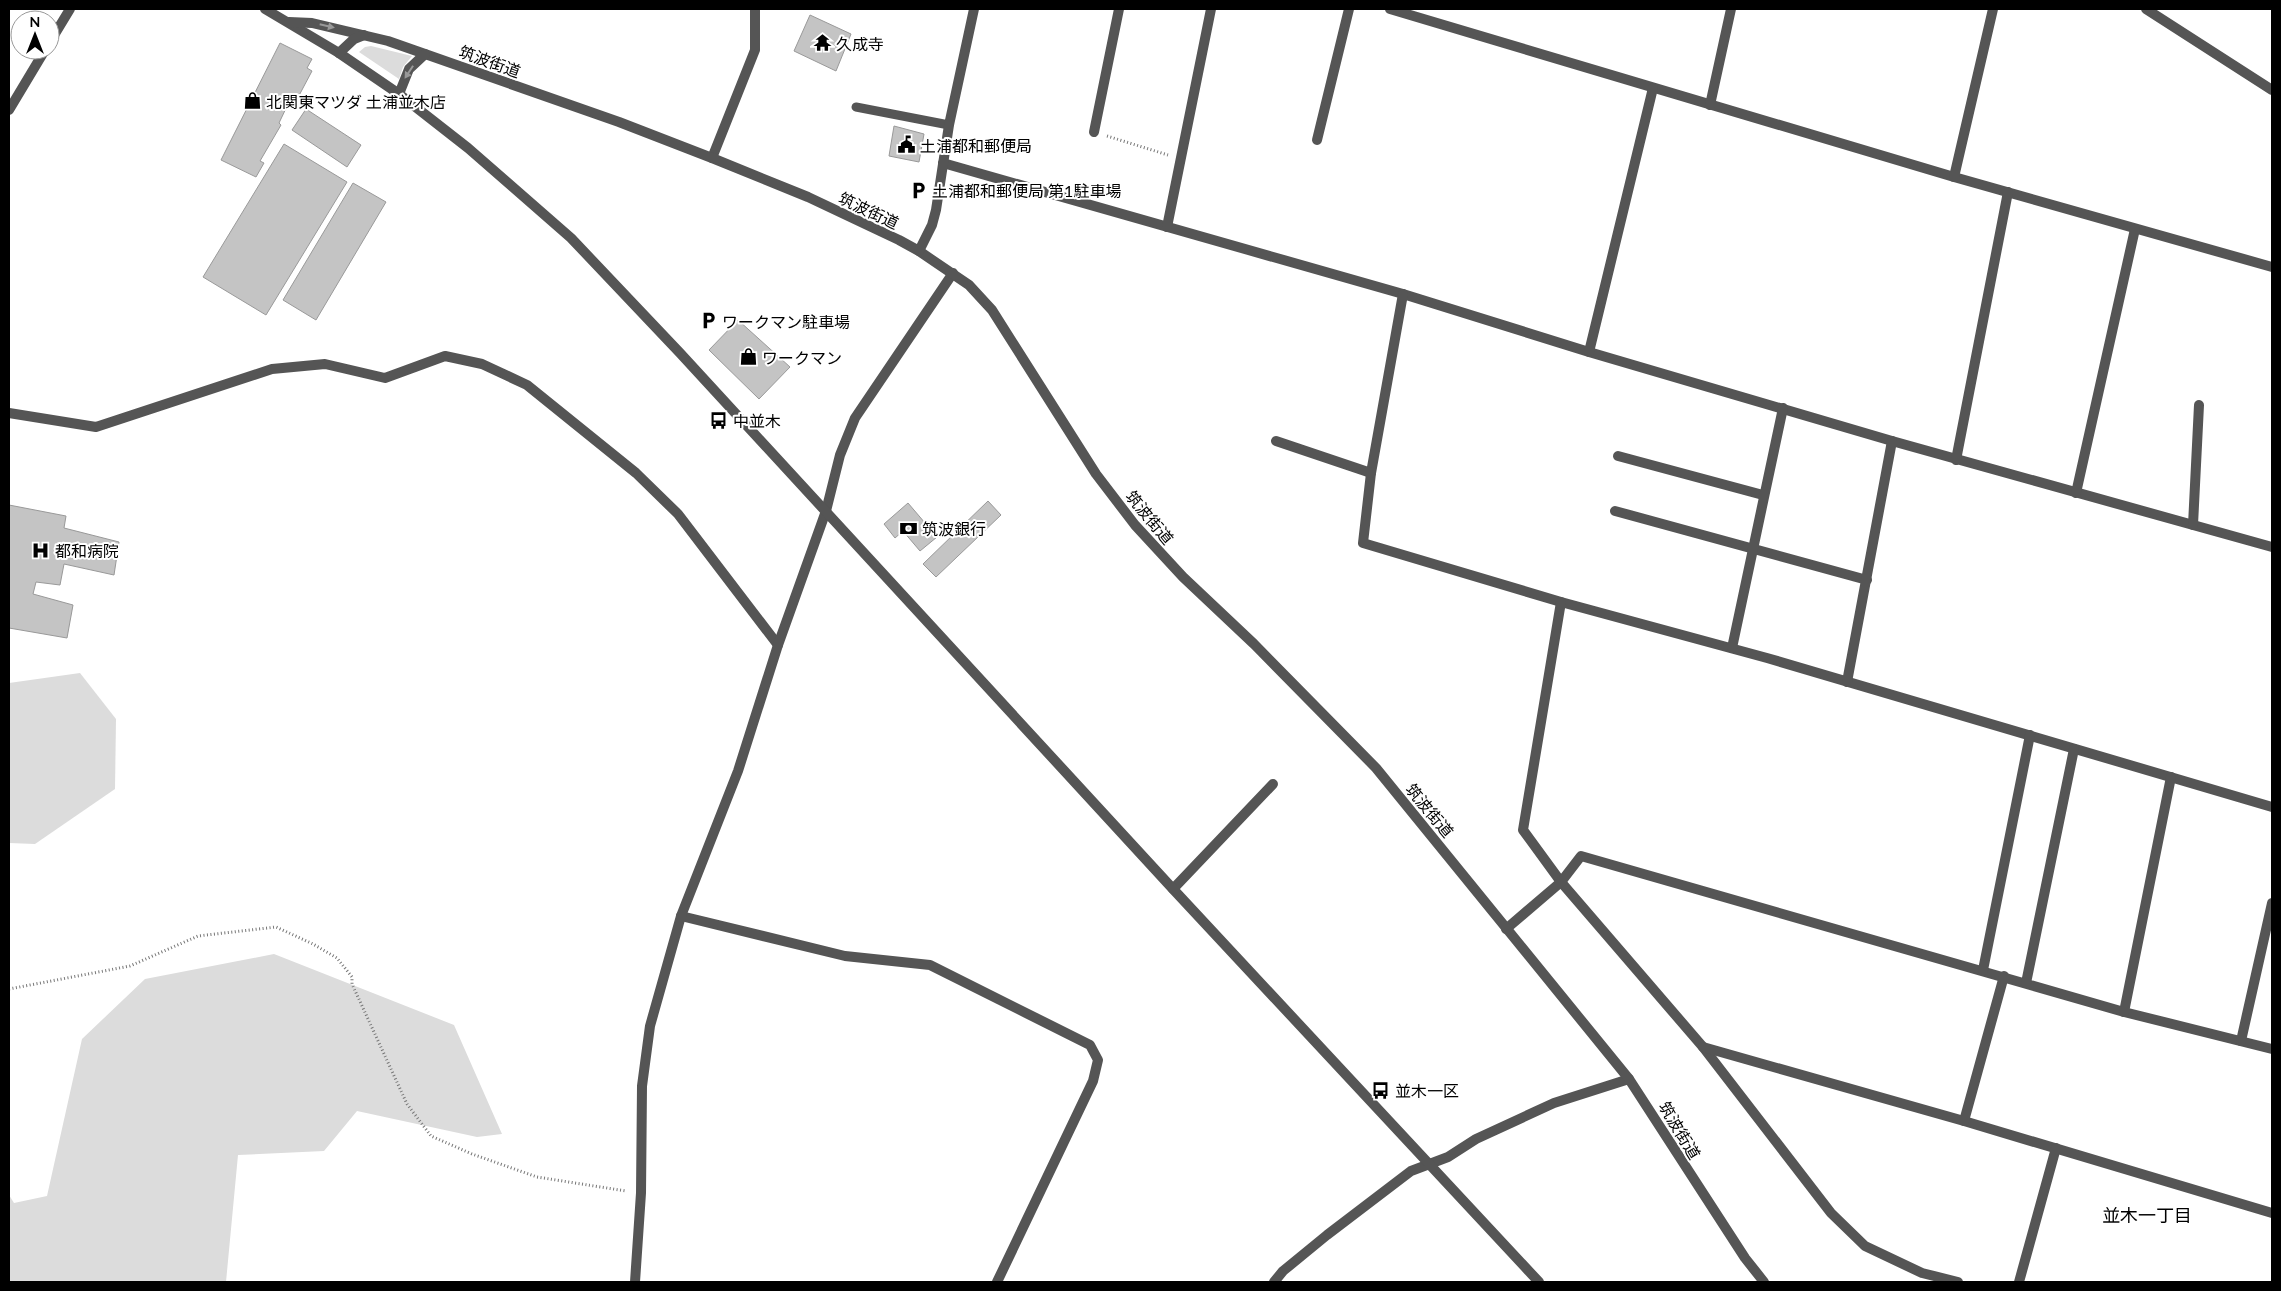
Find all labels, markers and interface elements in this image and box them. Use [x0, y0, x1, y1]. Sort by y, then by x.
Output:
north arrow [10, 10, 60, 60]
text: N [30, 13, 40, 30]
one-way arrow [320, 23, 336, 31]
temple icon: 久成寺 [812, 33, 832, 53]
place label: 久成寺 [836, 34, 884, 53]
street label: 筑波街道 [457, 41, 523, 81]
one-way arrow [404, 65, 413, 78]
shop icon: 北関東マツダ 土浦並木店 [242, 91, 262, 111]
place label: 北関東マツダ 土浦並木店 [266, 92, 446, 111]
public building icon: 土浦都和郵便局 [896, 135, 916, 155]
place label: 土浦都和郵便局 [920, 136, 1032, 155]
parking icon: 土浦都和郵便局 第1駐車場 [908, 180, 928, 200]
place label: 土浦都和郵便局 第1駐車場 [932, 181, 1121, 200]
street label: 筑波街道 [836, 188, 902, 232]
parking icon: ワークマン駐車場 [698, 311, 718, 331]
place label: ワークマン駐車場 [722, 312, 850, 331]
shop icon: ワークマン [738, 347, 758, 367]
place label: ワークマン [762, 348, 842, 367]
bus stop icon: 中並木 [709, 410, 729, 430]
place label: 中並木 [733, 411, 781, 430]
street label: 筑波街道 [1122, 486, 1178, 548]
bank icon: 筑波銀行 [898, 518, 918, 538]
place label: 筑波銀行 [922, 519, 986, 538]
hospital icon: 都和病院 [31, 540, 51, 560]
place label: 都和病院 [55, 541, 119, 560]
street label: 筑波街道 [1402, 779, 1458, 841]
bus stop icon: 並木一区 [1371, 1080, 1391, 1100]
place label: 並木一区 [1395, 1081, 1459, 1100]
street label: 筑波街道 [1655, 1098, 1705, 1162]
district label: 並木一丁目 [2102, 1204, 2192, 1226]

